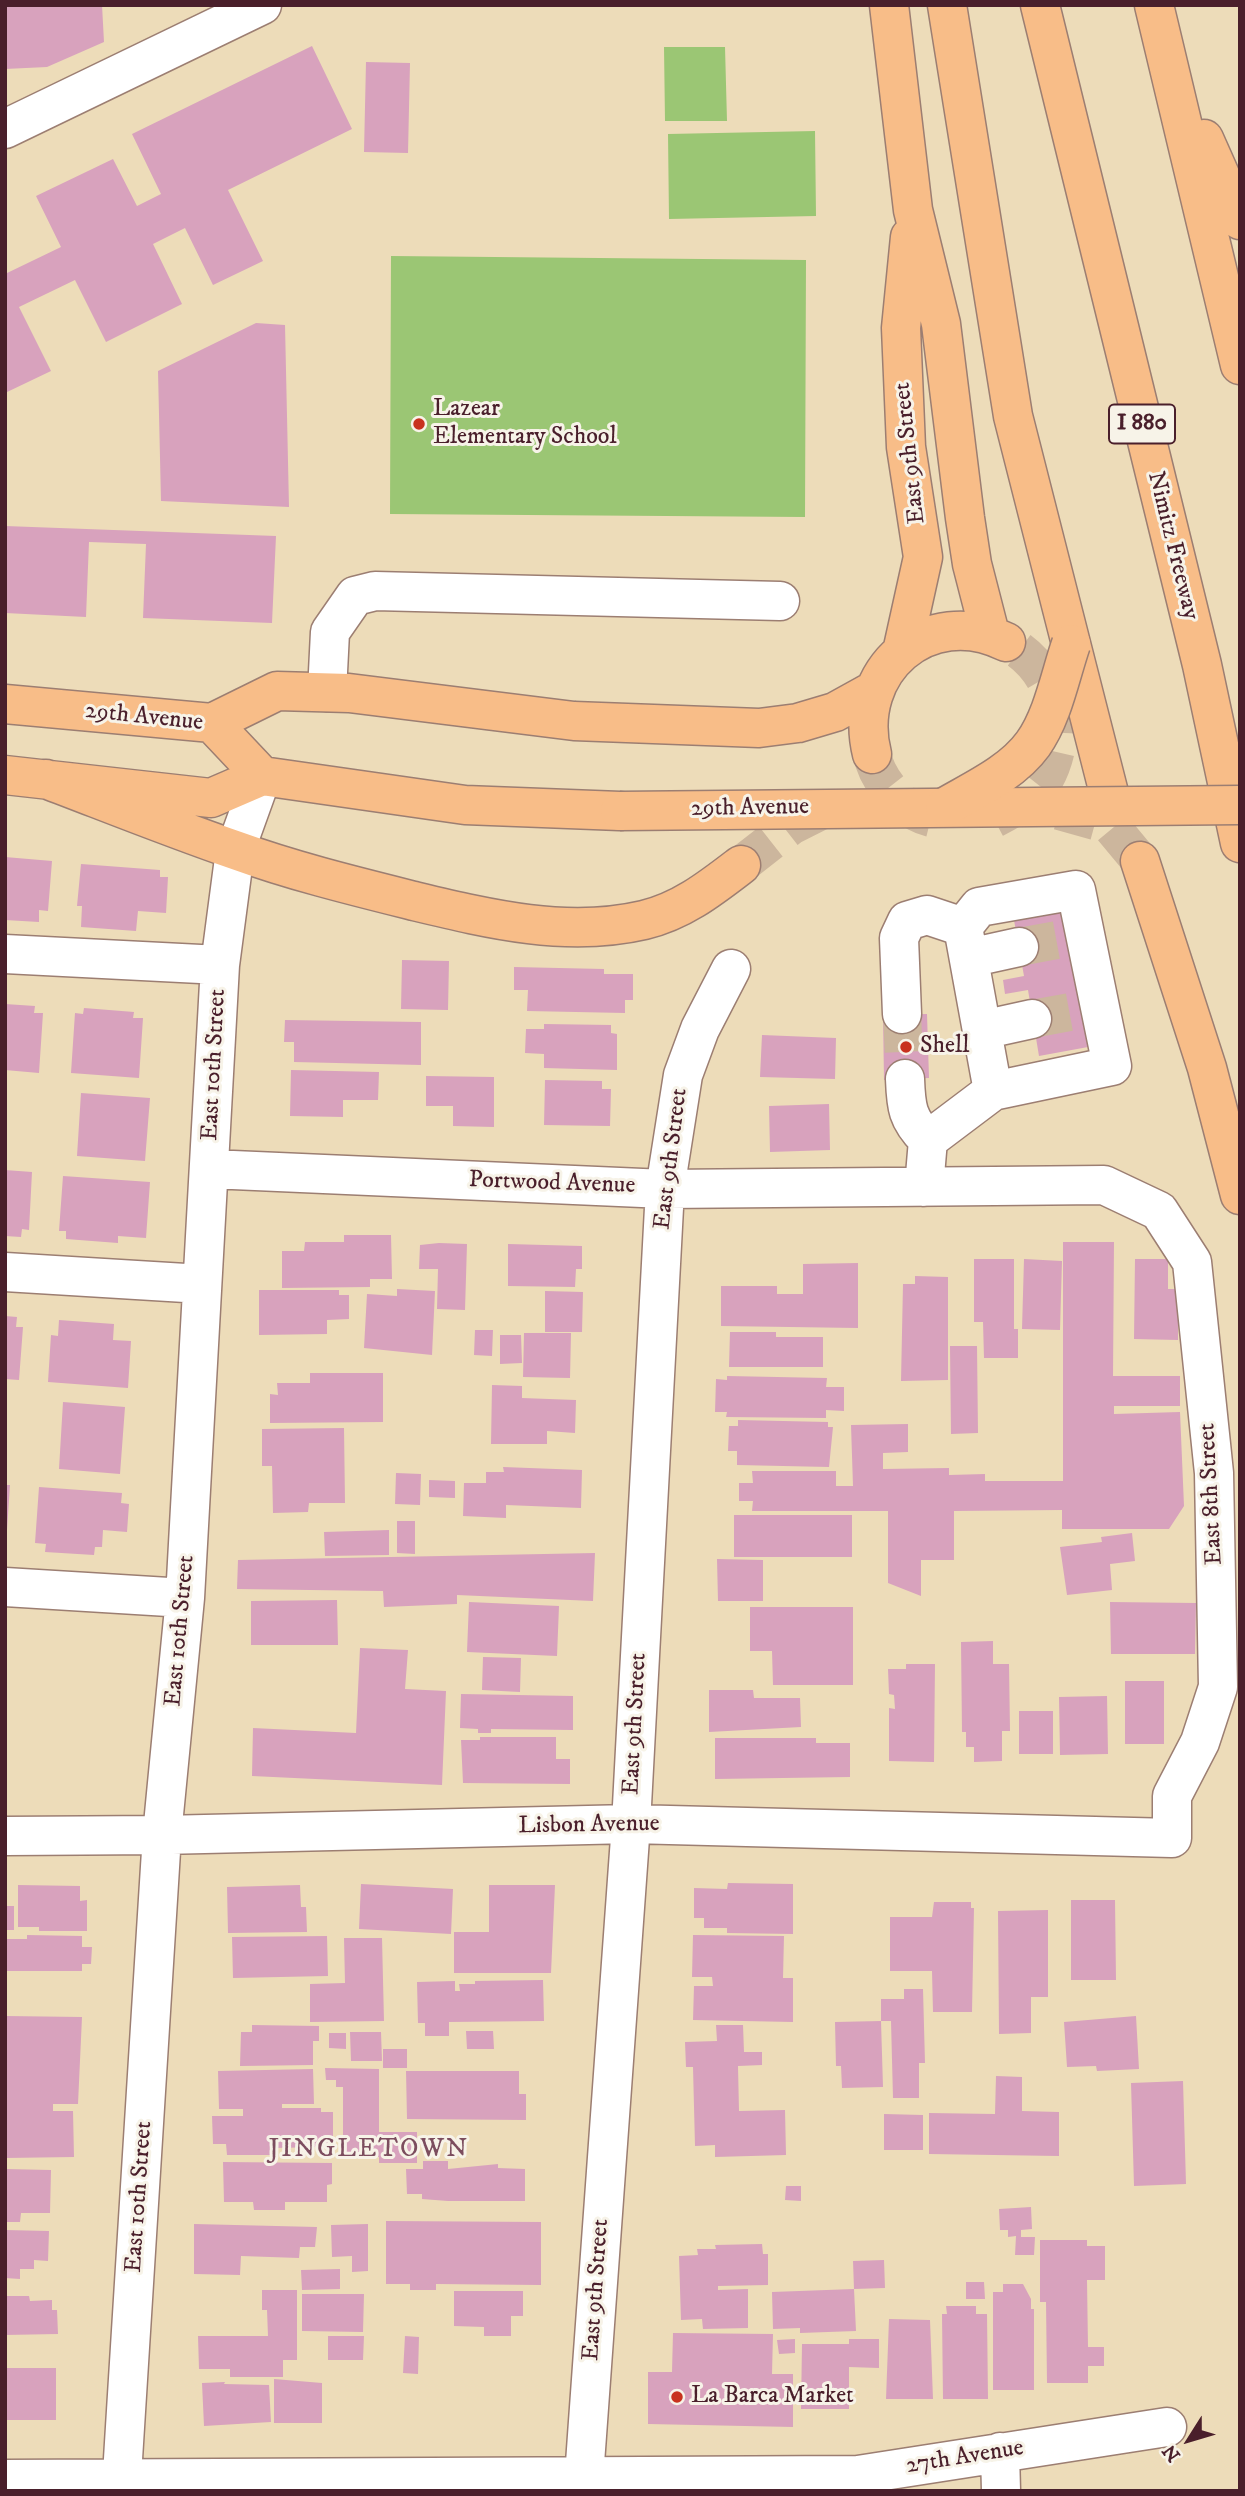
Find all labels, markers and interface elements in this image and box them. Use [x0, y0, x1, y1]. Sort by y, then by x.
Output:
street label: East 9th Street [889, 381, 933, 525]
place label: Lazear Elementary School [433, 396, 617, 452]
road number: I 880 [1109, 404, 1175, 444]
marker: Lazear Elementary School [411, 416, 427, 432]
street label: Nimitz Freeway [1140, 469, 1204, 623]
street label: 29th Avenue [84, 697, 204, 739]
street label: 29th Avenue [691, 794, 809, 824]
street label: East 10th Street [197, 988, 233, 1142]
place label: Shell [920, 1033, 969, 1061]
marker: Shell [898, 1039, 914, 1055]
street label: East 9th Street [649, 1087, 695, 1231]
street label: Portwood Avenue [468, 1167, 636, 1201]
street label: East 8th Street [1194, 1422, 1230, 1566]
street label: East 10th Street [160, 1554, 202, 1708]
street label: East 9th Street [618, 1652, 654, 1796]
street label: Lisbon Avenue [518, 1810, 660, 1842]
street label: East 10th Street [120, 2120, 160, 2274]
district label: JINGLETOWN [270, 2135, 468, 2167]
street label: East 9th Street [578, 2218, 616, 2362]
place label: La Barca Market [691, 2383, 854, 2411]
marker: La Barca Market [669, 2389, 685, 2405]
north arrow [1154, 2405, 1224, 2475]
street label: 27th Avenue [904, 2435, 1026, 2481]
text: N [1158, 2440, 1186, 2466]

